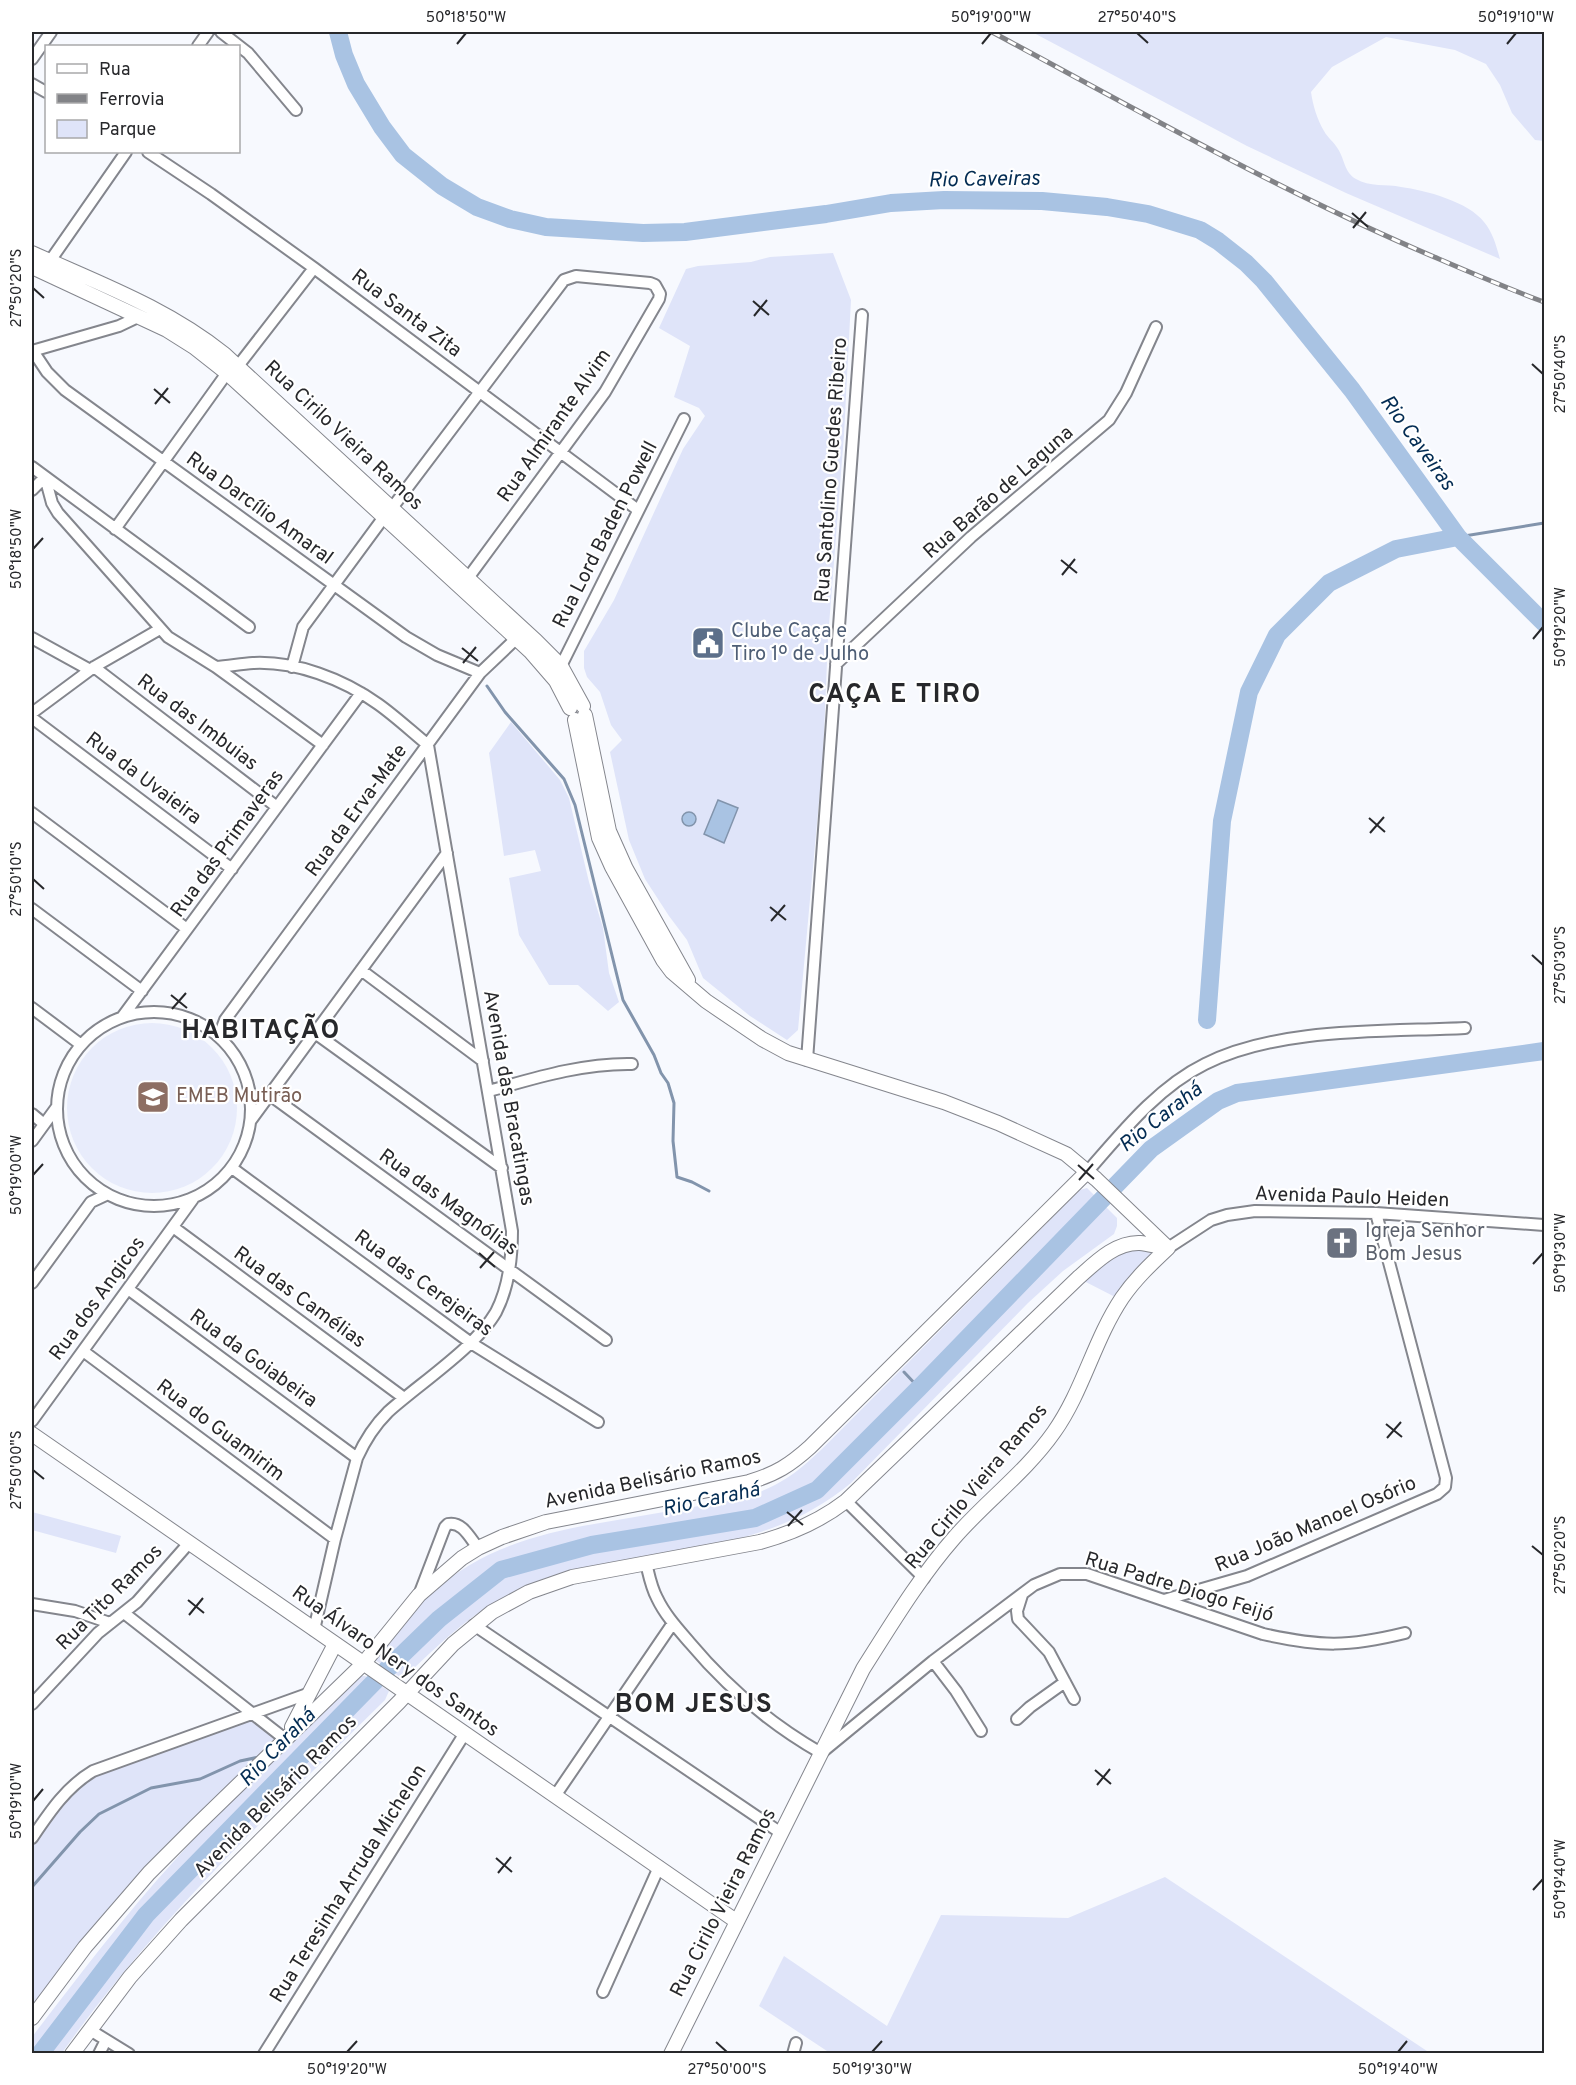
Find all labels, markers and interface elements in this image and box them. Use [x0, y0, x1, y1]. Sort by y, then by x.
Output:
text: 50°18'50"W [426, 9, 506, 28]
text: 50°19'00"W [951, 9, 1031, 28]
text: 27°50'40"S [1097, 9, 1177, 28]
text: 50°19'10"W [1478, 9, 1554, 28]
legend [45, 45, 240, 153]
text: Rua [99, 59, 130, 82]
text: Ferrovia [99, 89, 164, 112]
text: Parque [99, 119, 156, 142]
water label: Rio Caveiras [928, 166, 1041, 194]
text: 27°50'20"S [8, 249, 27, 327]
street label: Rua Santa Zita [346, 264, 466, 364]
text: 27°50'40"S [1552, 334, 1571, 414]
street label: Rua Santolino Guedes Ribeiro [810, 337, 854, 603]
street label: Rua Almirante Alvim [492, 344, 618, 508]
street label: Rua Cirilo Vieira Ramos [258, 355, 428, 517]
water label: Rio Caveiras [1373, 390, 1461, 497]
street label: Rua Barão de Laguna [919, 421, 1079, 565]
street label: Rua Lord Baden Powell [548, 437, 664, 633]
street label: Rua Darcílio Amaral [180, 447, 338, 571]
text: 50°18'50"W [8, 509, 27, 589]
text: 50°19'20"W [1552, 587, 1571, 667]
place label: Clube Caça e Tiro 1º de Julho [731, 619, 869, 668]
public building icon: Clube Caça e Tiro 1º de Julho [690, 625, 726, 661]
street label: Rua das Imbuias [131, 669, 263, 777]
district label: CAÇA E TIRO [808, 679, 982, 712]
street label: Rua da Uvaieira [80, 727, 206, 831]
street label: Rua da Erva-Mate [300, 739, 414, 883]
street label: Rua das Primaveras [166, 765, 290, 923]
text: 27°50'10"S [8, 841, 27, 917]
text: 27°50'30"S [1552, 926, 1571, 1004]
street label: Avenida das Bracatingas [476, 988, 540, 1208]
district label: HABITAÇÃO [181, 1013, 341, 1048]
water label: Rio Carahá [1114, 1076, 1210, 1159]
school or university icon: EMEB Mutirão [135, 1079, 171, 1115]
place label: EMEB Mutirão [176, 1084, 302, 1110]
text: 50°19'00"W [8, 1135, 27, 1215]
street label: Rua das Magnólias [373, 1144, 523, 1262]
street label: Avenida Paulo Heiden [1254, 1182, 1450, 1214]
text: 50°19'30"W [1552, 1213, 1571, 1293]
place label: Igreja Senhor Bom Jesus [1365, 1219, 1485, 1268]
street label: Rua das Cerejeiras [348, 1225, 498, 1343]
church icon: Igreja Senhor Bom Jesus [1324, 1225, 1360, 1261]
street label: Rua dos Angicos [44, 1232, 152, 1366]
street label: Rua das Camélias [228, 1241, 370, 1355]
street label: Rua da Goiabeira [184, 1304, 322, 1414]
street label: Rua do Guamirim [151, 1374, 289, 1488]
street label: Rua Cirilo Vieira Ramos [900, 1399, 1054, 1575]
text: 27°50'00"S [8, 1430, 27, 1510]
street label: Avenida Belisário Ramos [542, 1444, 764, 1516]
street label: Rua João Manoel Osório [1211, 1471, 1421, 1579]
water label: Rio Carahá [660, 1476, 764, 1523]
text: 27°50'20"S [1552, 1516, 1571, 1594]
street label: Rua Tito Ramos [51, 1539, 169, 1657]
street label: Rua Padre Diogo Feijó [1081, 1547, 1277, 1629]
street label: Rua Álvaro Nery dos Santos [286, 1579, 505, 1744]
district label: BOM JESUS [615, 1689, 773, 1722]
water label: Rio Carahá [234, 1701, 324, 1793]
street label: Avenida Belisário Ramos [189, 1710, 363, 1884]
street label: Rua Teresinha Arruda Michelon [265, 1760, 433, 2008]
text: 50°19'10"W [8, 1763, 27, 1839]
street label: Rua Cirilo Vieira Ramos [665, 1804, 783, 2002]
text: 50°19'40"W [1552, 1839, 1571, 1919]
text: 50°19'20"W [307, 2061, 387, 2080]
text: 27°50'00"S [687, 2061, 767, 2080]
text: 50°19'30"W [832, 2061, 912, 2080]
text: 50°19'40"W [1358, 2061, 1438, 2080]

